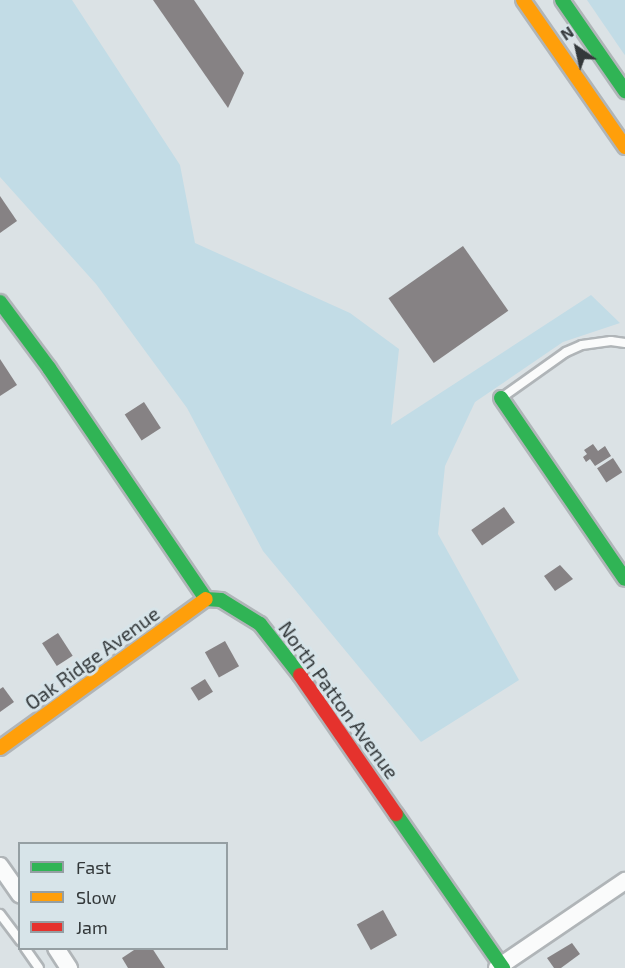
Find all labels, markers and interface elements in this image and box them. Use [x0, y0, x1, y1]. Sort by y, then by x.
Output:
north arrow [547, 18, 607, 78]
text: N [557, 22, 577, 44]
street label: Oak Ridge Avenue [20, 601, 164, 715]
street label: North Patton Avenue [274, 616, 404, 784]
legend [18, 842, 228, 950]
text: Fast [76, 856, 111, 878]
text: Slow [76, 886, 116, 908]
text: Jam [76, 916, 108, 938]

